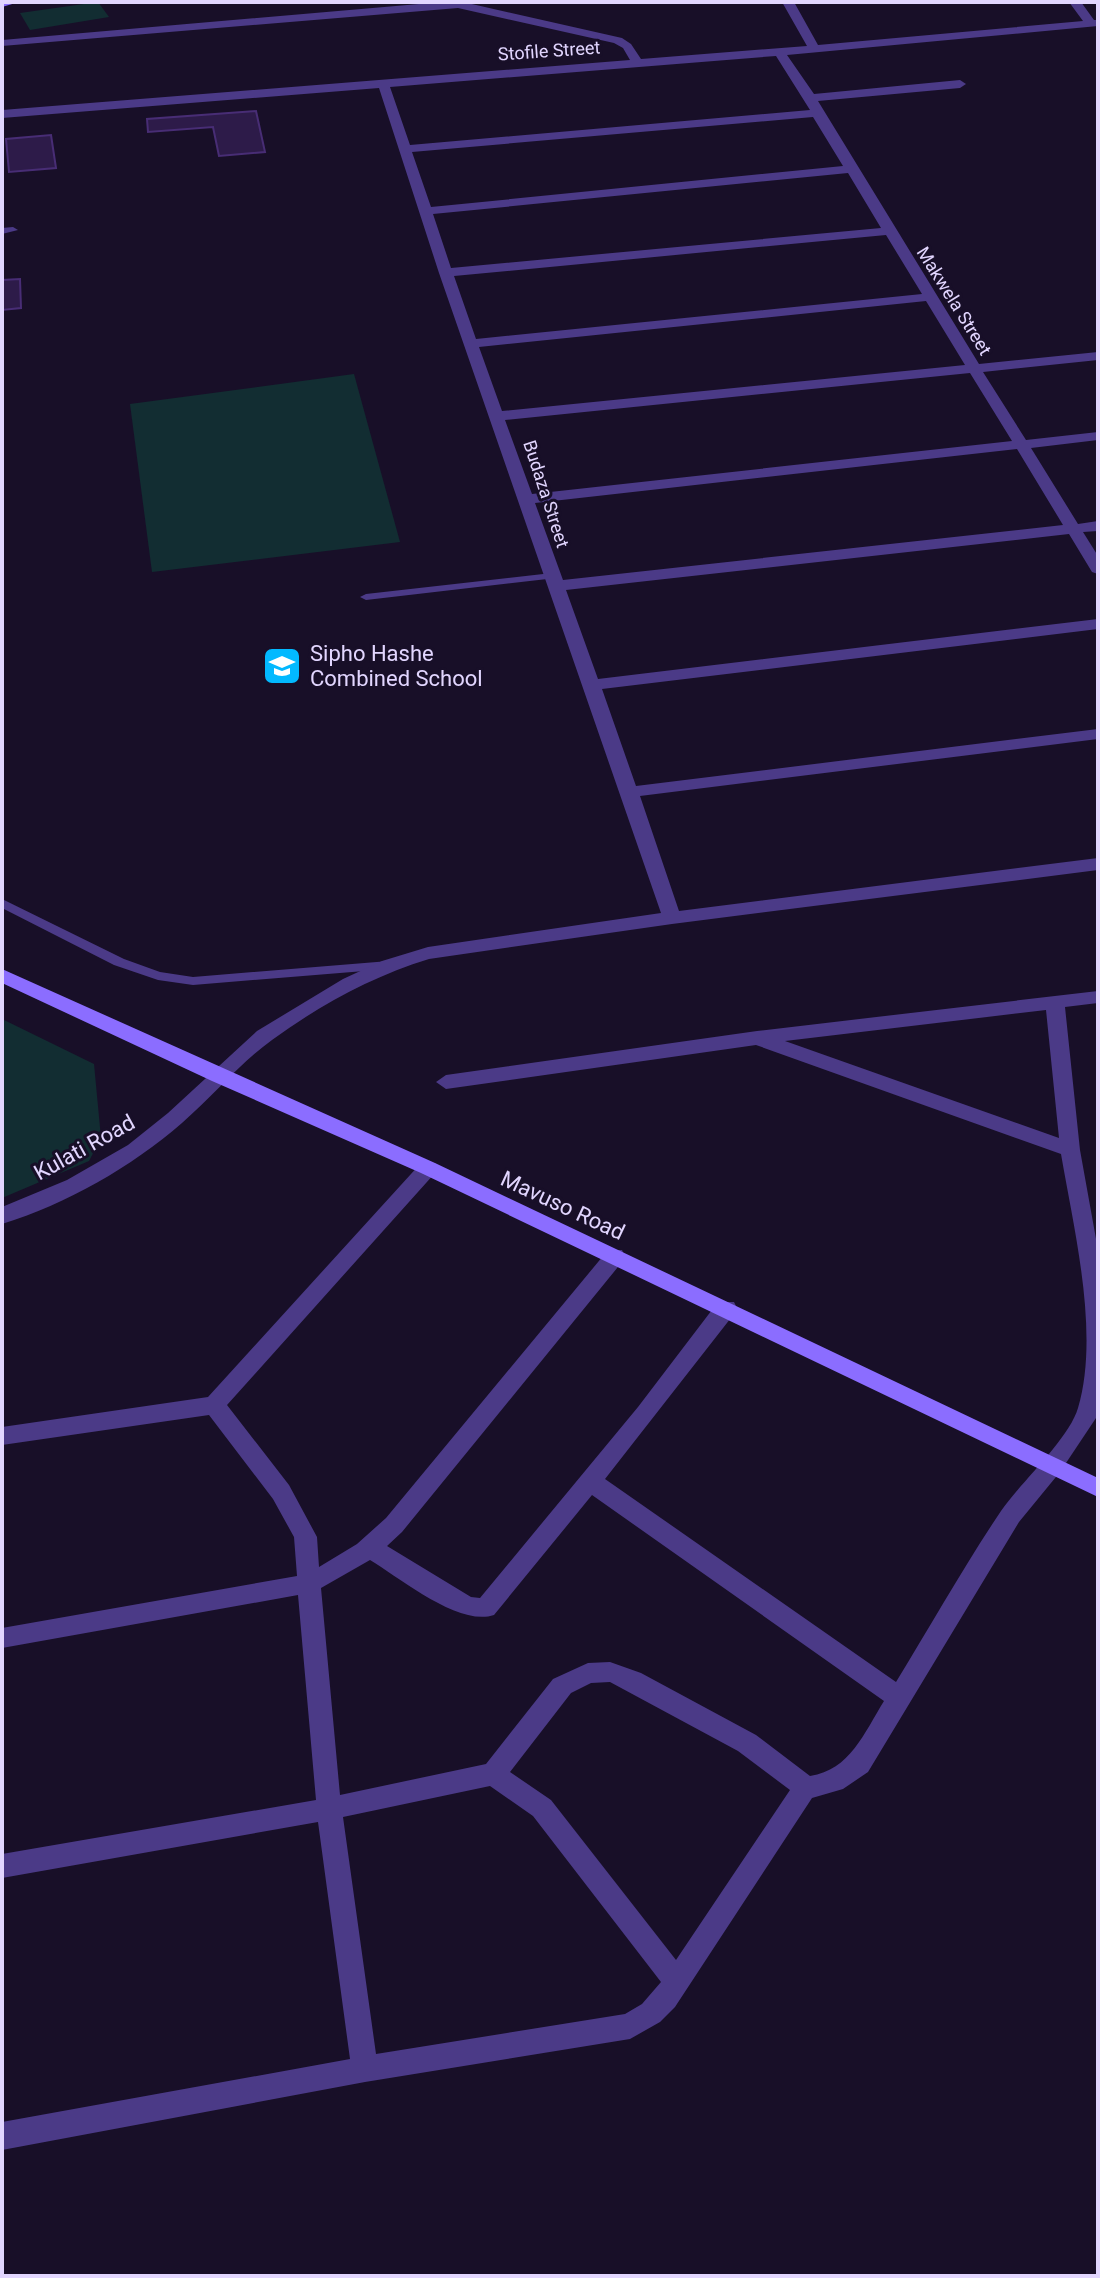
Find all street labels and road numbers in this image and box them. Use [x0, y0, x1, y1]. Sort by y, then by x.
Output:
street label: Stofile Street [497, 36, 601, 65]
street label: Makwela Street [913, 243, 996, 359]
street label: Budaza Street [519, 437, 574, 550]
street label: Kulati Road [29, 1109, 139, 1185]
street label: Mavuso Road [497, 1166, 629, 1245]

